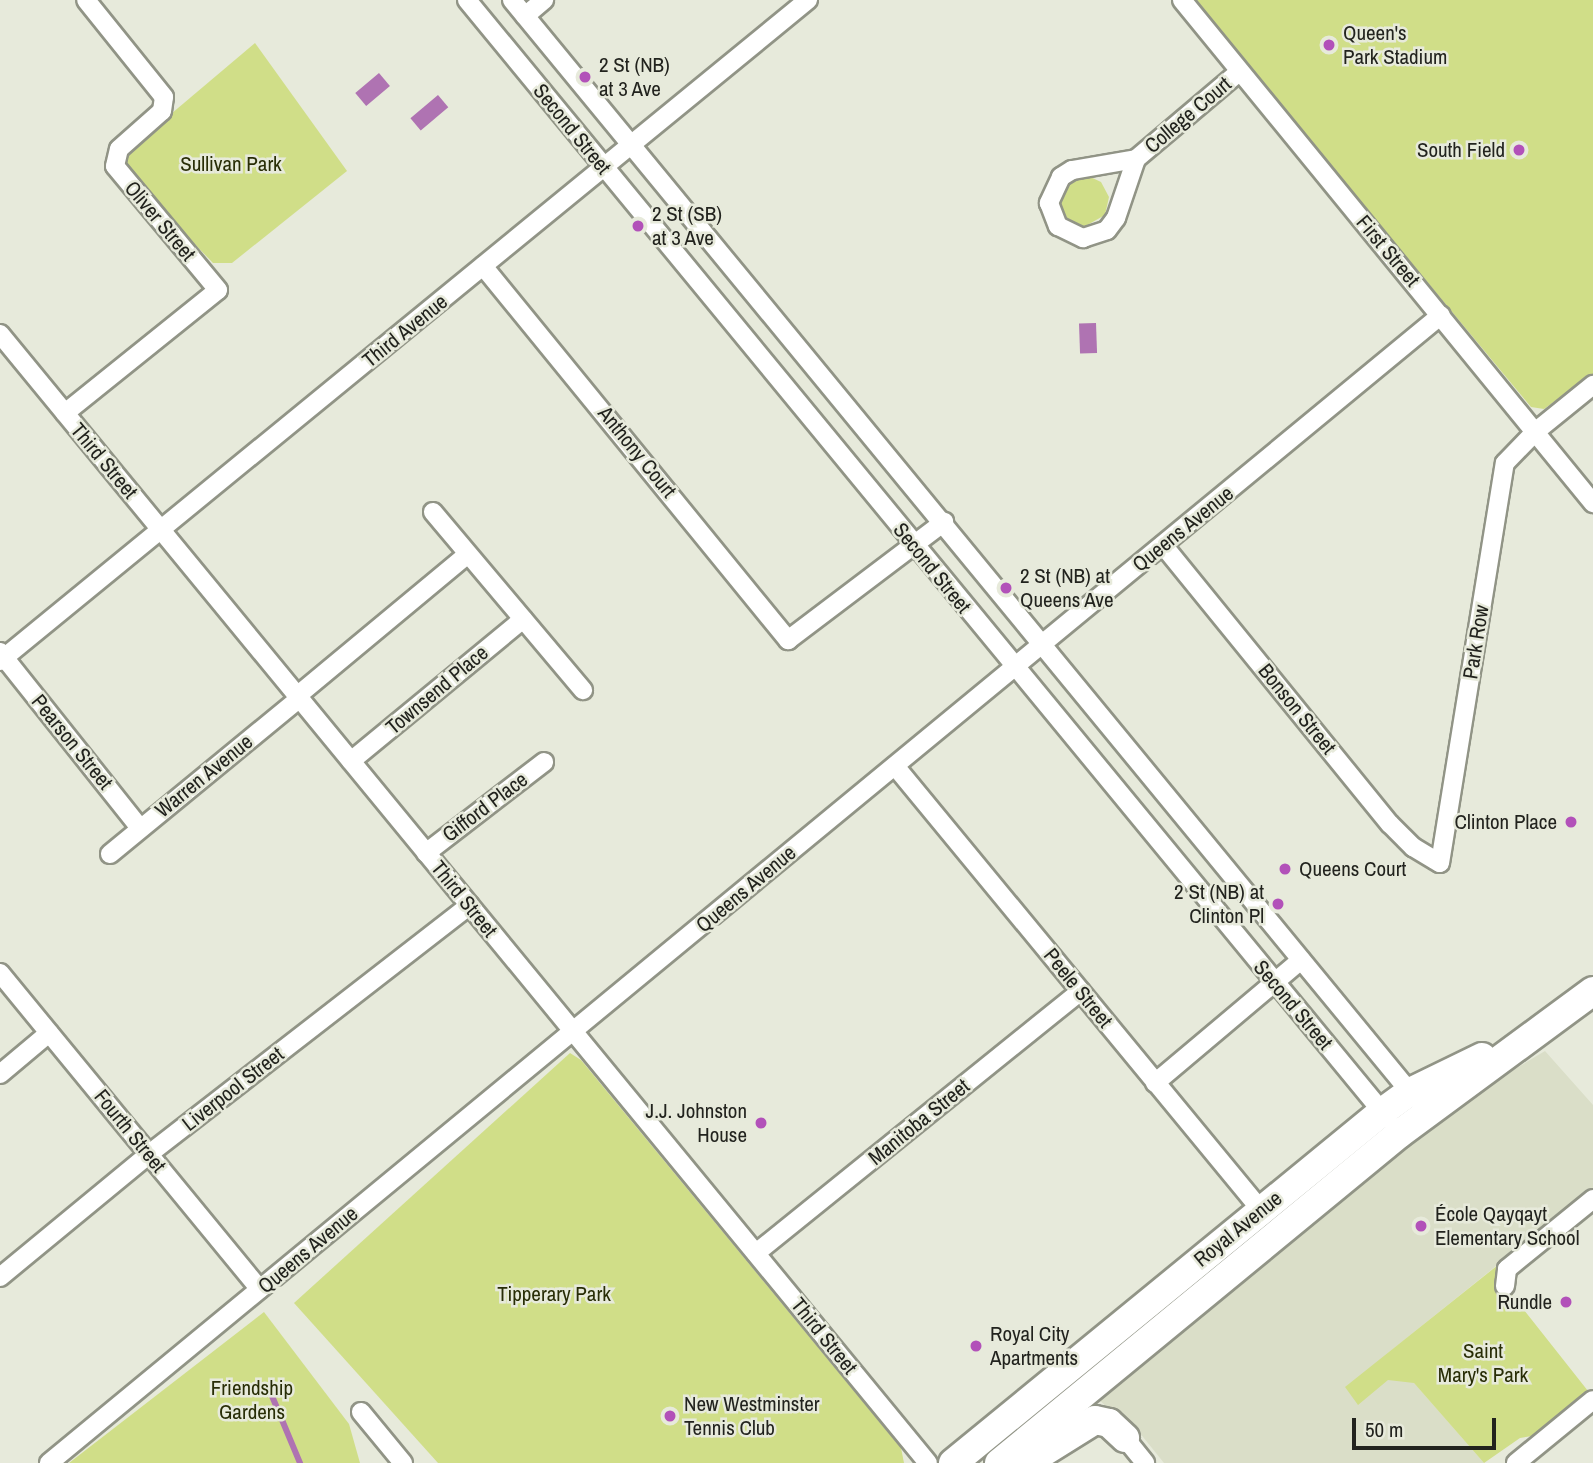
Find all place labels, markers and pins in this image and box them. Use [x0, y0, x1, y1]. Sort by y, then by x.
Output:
place label: Queen's Park Stadium [1343, 20, 1447, 70]
marker: Queen's Park Stadium [1321, 37, 1337, 53]
place label: 2 St (NB) at 3 Ave [599, 52, 670, 102]
marker: 2 St (NB) at 3 Ave [577, 69, 593, 85]
place label: South Field [1417, 137, 1505, 163]
marker: South Field [1511, 142, 1527, 158]
place label: 2 St (SB) at 3 Ave [652, 201, 722, 251]
marker: 2 St (SB) at 3 Ave [630, 218, 646, 234]
place label: 2 St (NB) at Queens Ave [1020, 563, 1114, 613]
marker: 2 St (NB) at Queens Ave [998, 580, 1014, 596]
place label: Clinton Place [1455, 809, 1557, 835]
marker: Clinton Place [1563, 814, 1579, 830]
place label: Queens Court [1299, 856, 1406, 882]
marker: Queens Court [1277, 861, 1293, 877]
place label: 2 St (NB) at Clinton Pl [1174, 879, 1264, 929]
marker: 2 St (NB) at Clinton Pl [1270, 896, 1286, 912]
place label: J.J. Johnston House [646, 1098, 747, 1148]
marker: J.J. Johnston House [753, 1115, 769, 1131]
place label: École Qayqayt Elementary School [1435, 1201, 1580, 1251]
marker: École Qayqayt Elementary School [1413, 1218, 1429, 1234]
place label: Rundle [1497, 1289, 1552, 1315]
marker: Rundle [1558, 1294, 1574, 1310]
place label: Royal City Apartments [990, 1321, 1078, 1371]
marker: Royal City Apartments [968, 1338, 984, 1354]
place label: New Westminster Tennis Club [684, 1391, 820, 1441]
marker: New Westminster Tennis Club [662, 1408, 678, 1424]

